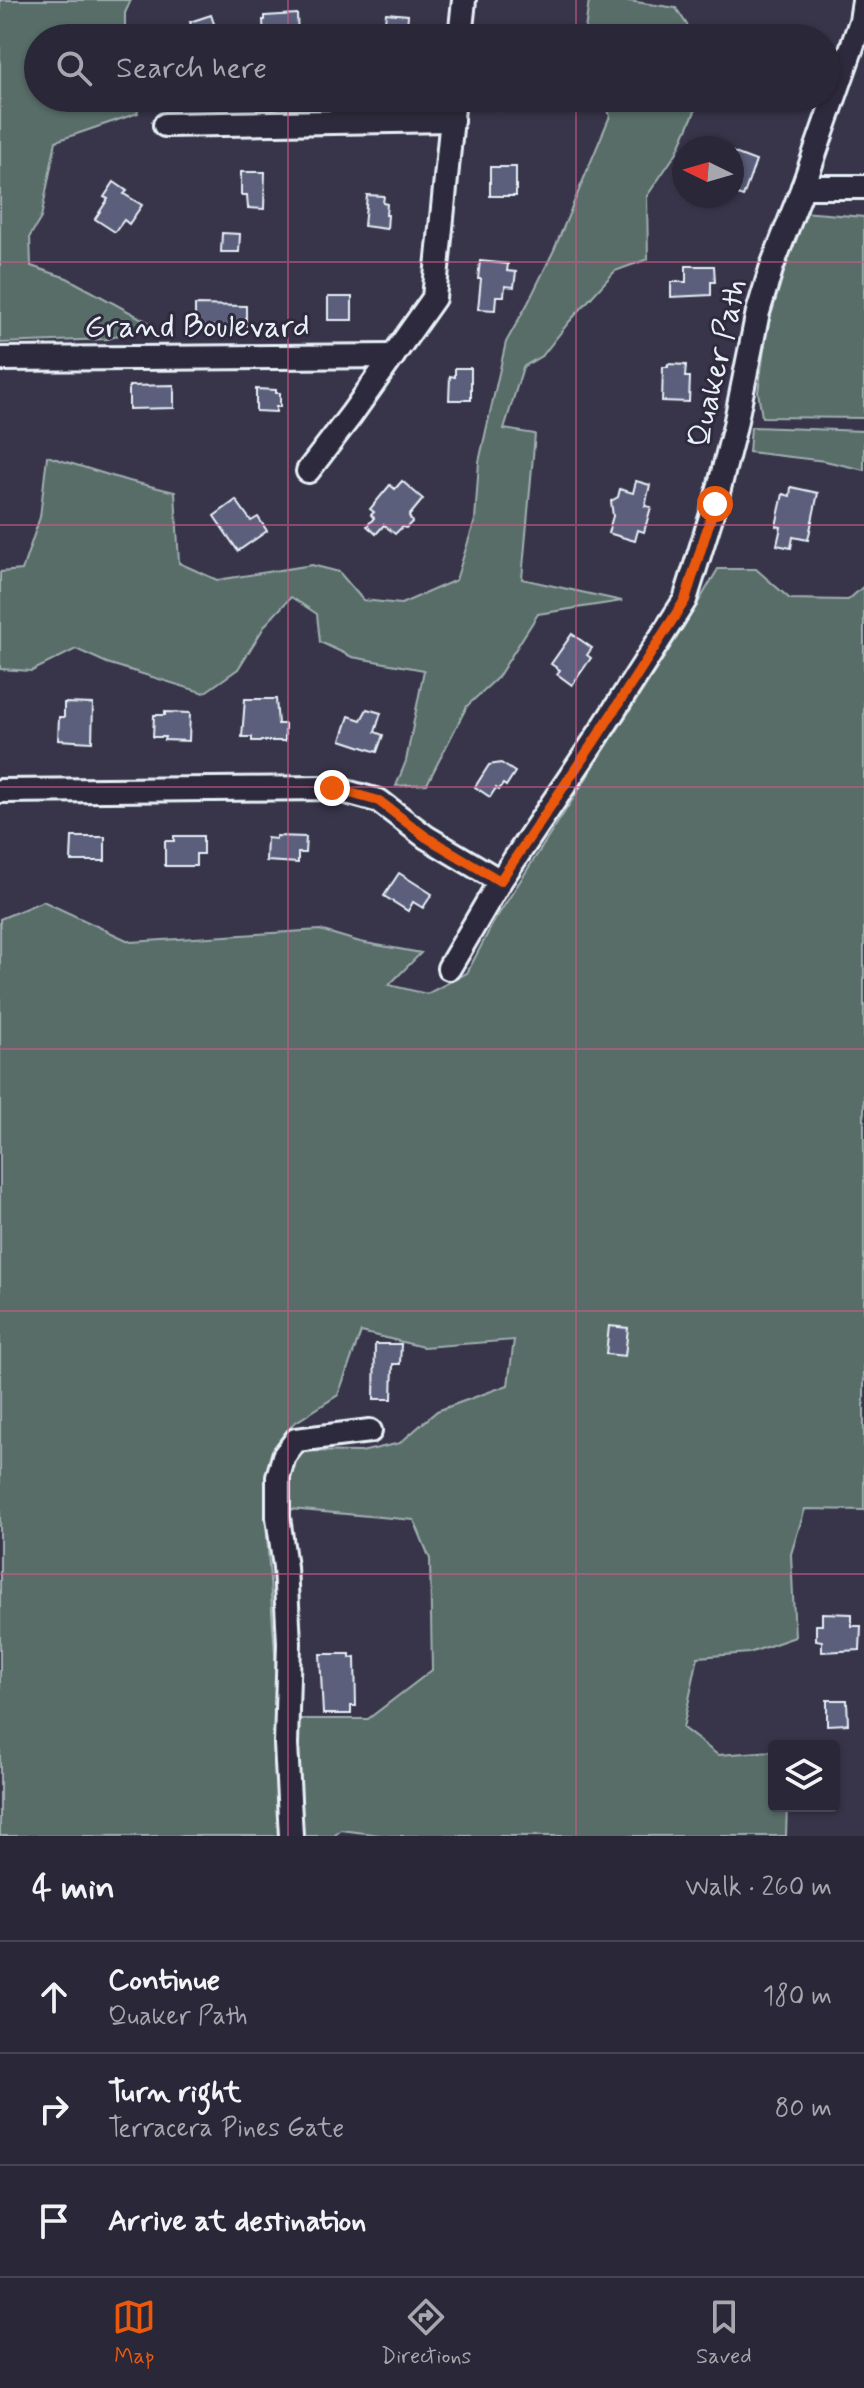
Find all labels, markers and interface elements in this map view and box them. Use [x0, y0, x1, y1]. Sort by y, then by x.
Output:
search box [24, 24, 840, 112]
icon: search [52, 46, 96, 90]
text: Search here [116, 49, 267, 88]
north arrow [672, 136, 744, 208]
street label: Quaker Path [678, 275, 758, 452]
street label: Grand Boulevard [84, 306, 310, 348]
route start [697, 486, 733, 522]
route end [314, 770, 350, 806]
map controls [768, 1740, 840, 1812]
button: layers [768, 1740, 840, 1812]
text: 4 min [32, 1866, 115, 1911]
text: Walk · 260 m [685, 1871, 832, 1905]
text: Continue [108, 1961, 220, 2000]
icon: ahead [32, 1975, 76, 2019]
text: 180 m [763, 1980, 832, 2014]
text: Quaker Path [108, 2000, 248, 2034]
text: Turn right [108, 2073, 241, 2112]
icon: right [32, 2087, 76, 2131]
text: 80 m [775, 2092, 832, 2126]
text: Terracera Pines Gate [108, 2112, 344, 2146]
icon: arrive [32, 2199, 76, 2243]
text: Arrive at destination [108, 2202, 366, 2241]
tab: Map [112, 2295, 156, 2371]
tab: Directions [381, 2295, 471, 2371]
tab: Saved [696, 2295, 752, 2371]

